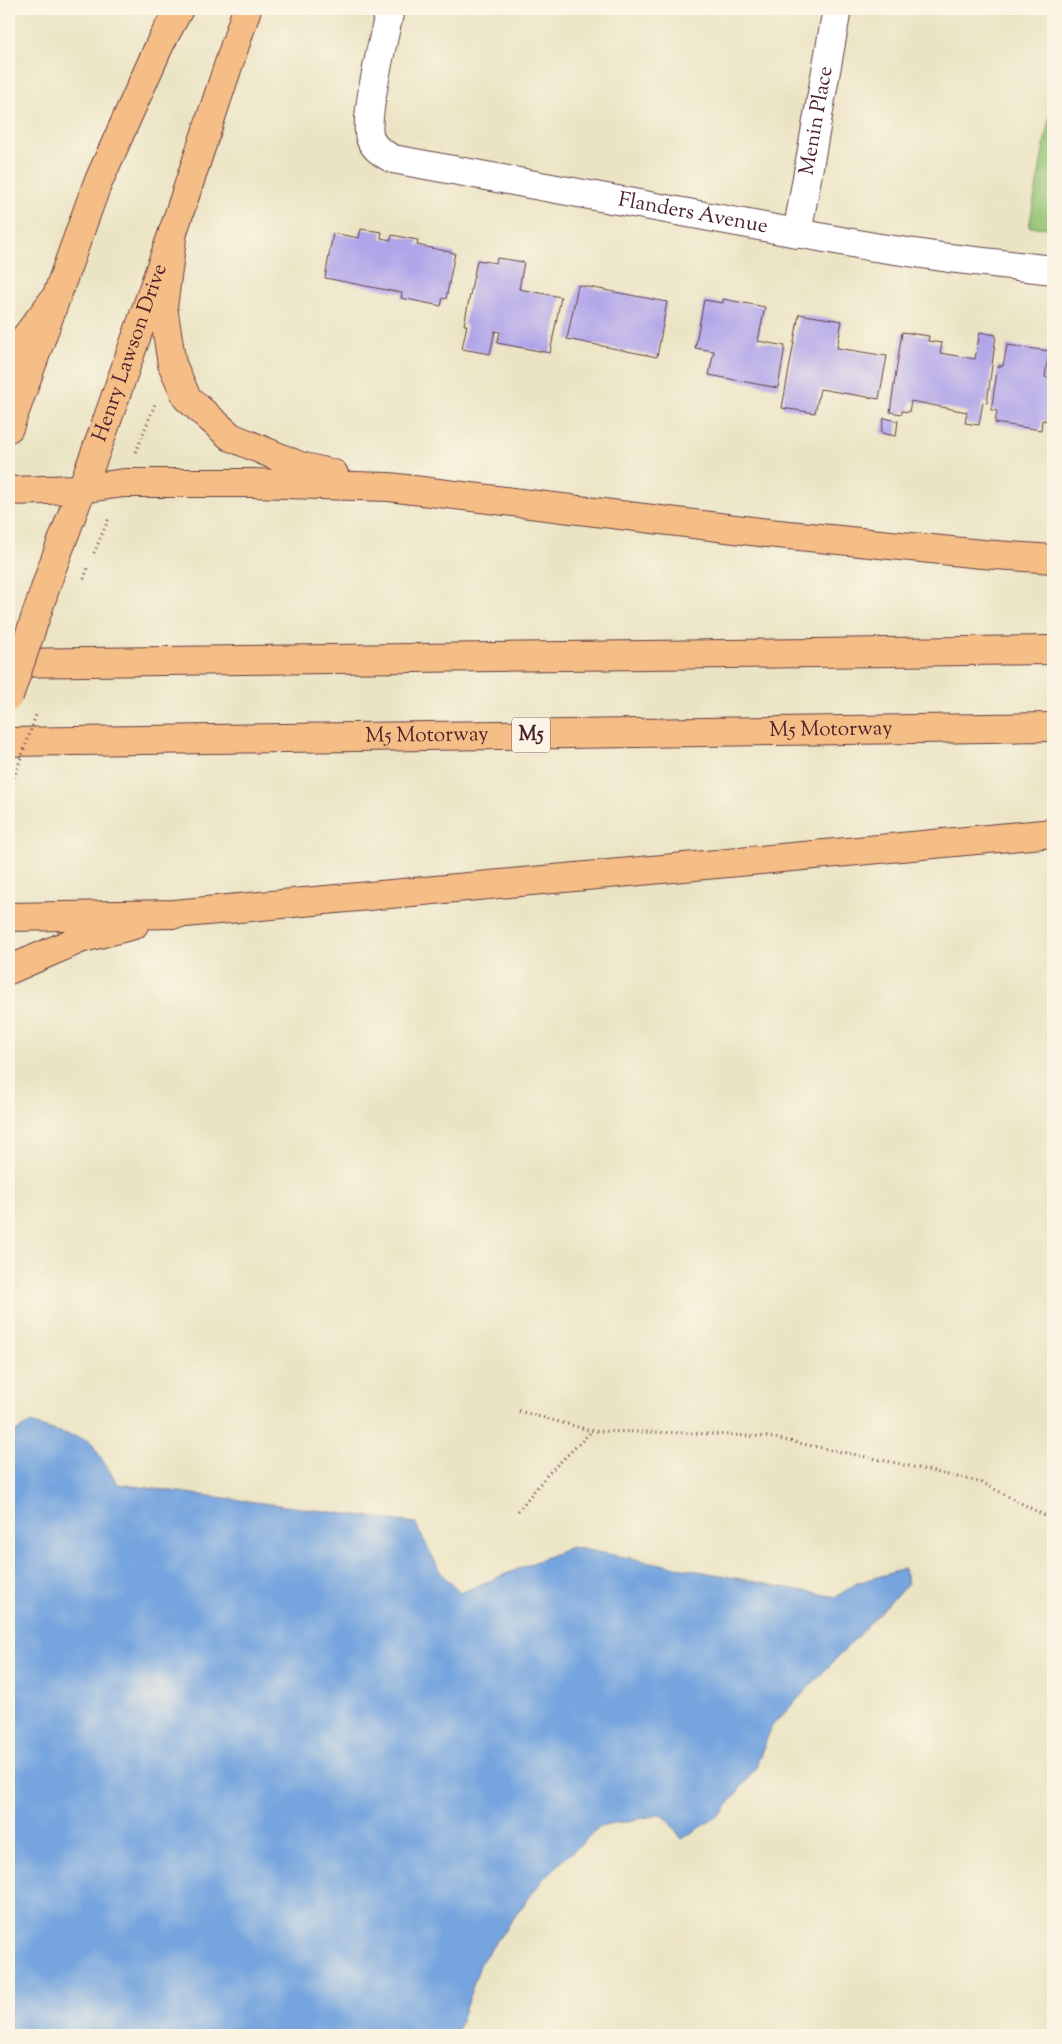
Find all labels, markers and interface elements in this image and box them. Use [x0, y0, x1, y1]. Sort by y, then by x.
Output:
street label: Menin Place [793, 64, 842, 178]
street label: Flanders Avenue [616, 185, 770, 242]
street label: Henry Lawson Drive [86, 260, 176, 446]
street label: M5 Motorway [769, 714, 893, 746]
road number: M5 [512, 718, 550, 752]
street label: M5 Motorway [365, 720, 489, 752]

